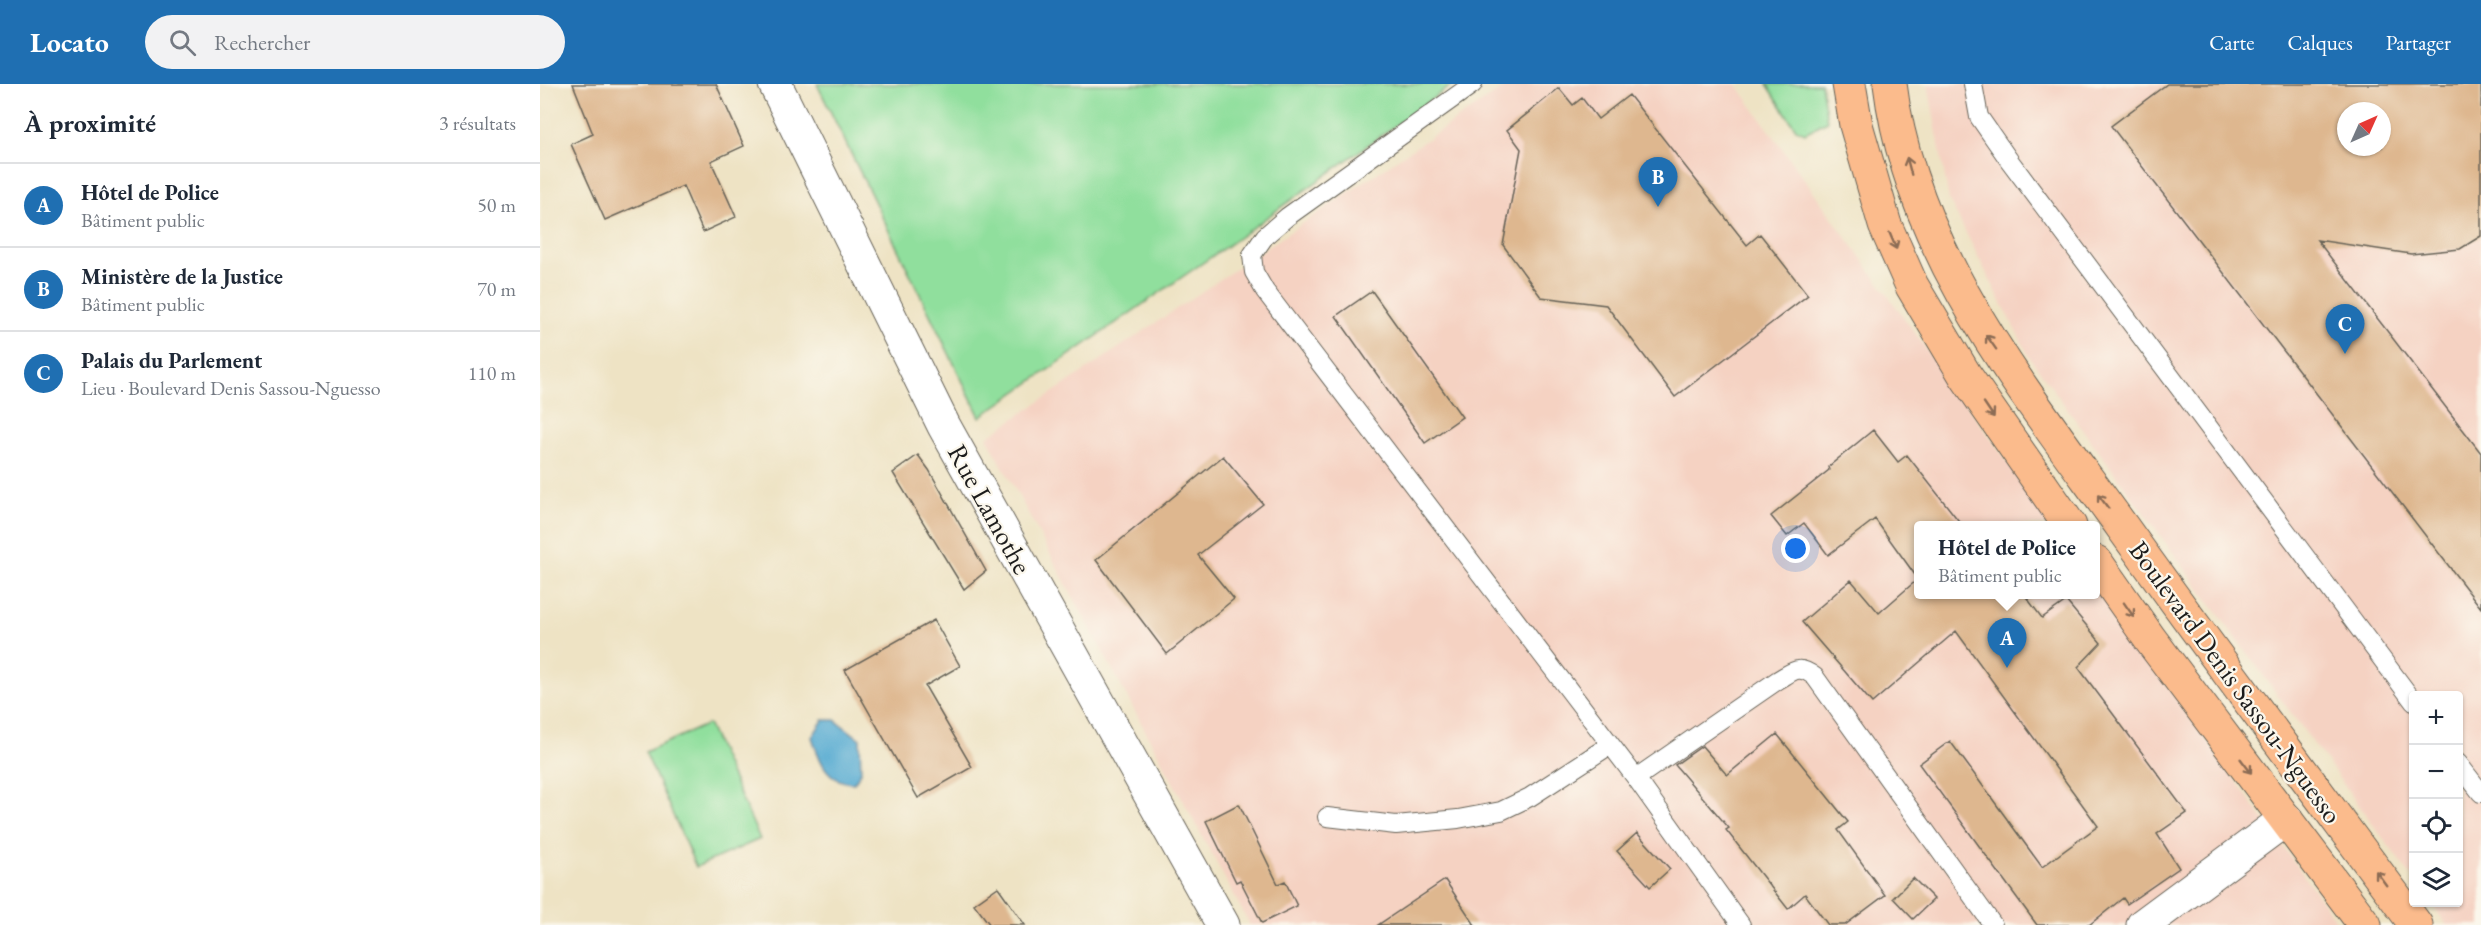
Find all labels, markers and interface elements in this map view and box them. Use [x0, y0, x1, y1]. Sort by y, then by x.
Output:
search box [145, 15, 565, 69]
text: Locato [30, 24, 109, 60]
icon: search [166, 26, 199, 59]
text: Rechercher [214, 28, 310, 57]
text: Carte [2209, 29, 2254, 56]
text: Calques [2287, 29, 2353, 56]
text: Partager [2386, 29, 2451, 56]
north arrow [2337, 102, 2391, 156]
text: À proximité [24, 106, 156, 140]
text: 3 résultats [439, 110, 516, 136]
one-way arrow [1903, 157, 1914, 176]
pin: B [1638, 158, 1678, 207]
text: Hôtel de Police [81, 178, 219, 207]
text: A [36, 192, 51, 218]
text: 50 m [477, 192, 516, 218]
text: Bâtiment public [81, 207, 205, 233]
one-way arrow [1887, 232, 1899, 250]
text: Ministère de la Justice [81, 262, 283, 291]
text: B [37, 276, 50, 302]
text: 70 m [477, 276, 516, 302]
text: Bâtiment public [81, 291, 205, 317]
pin: C [2326, 304, 2364, 354]
one-way arrow [1985, 334, 1997, 350]
text: Palais du Parlement [81, 346, 262, 375]
text: C [36, 360, 51, 386]
text: 110 m [468, 360, 516, 386]
text: Lieu · Boulevard Denis Sassou-Nguesso [81, 375, 381, 401]
one-way arrow [1983, 402, 1995, 418]
street label: Rue Lamothe [940, 438, 1040, 580]
one-way arrow [2097, 493, 2110, 509]
popup [1914, 521, 2100, 599]
text: Hôtel de Police [1938, 533, 2076, 562]
your location [1781, 534, 1810, 563]
street label: Boulevard Denis Sassou-Nguesso [2122, 534, 2350, 830]
text: Bâtiment public [1938, 562, 2062, 588]
one-way arrow [2123, 601, 2135, 617]
pin: A [1988, 618, 2026, 668]
map controls [2409, 691, 2463, 907]
button: + [2409, 691, 2463, 745]
button: − [2409, 745, 2463, 799]
one-way arrow [2240, 757, 2253, 773]
button: locate [2409, 799, 2463, 853]
button: layers [2409, 853, 2463, 907]
one-way arrow [2375, 870, 2387, 886]

